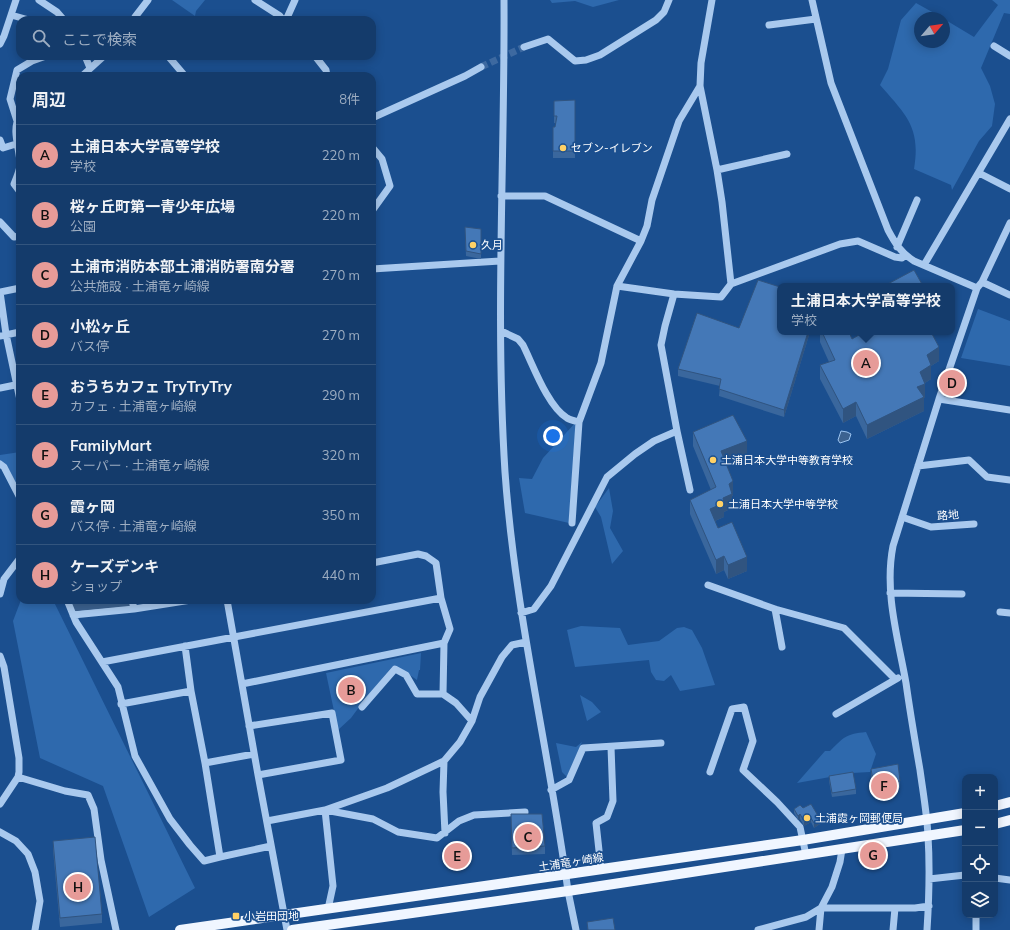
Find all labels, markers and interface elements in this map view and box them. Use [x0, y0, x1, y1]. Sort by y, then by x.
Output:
north arrow [914, 12, 950, 48]
search box [16, 16, 376, 60]
icon: search [30, 27, 52, 49]
text: ここで検索 [62, 30, 137, 49]
text: 周辺 [32, 89, 66, 110]
text: 8件 [339, 91, 360, 107]
text: 土浦日本大学高等学校 [70, 137, 220, 156]
place label: セブン-イレブン [571, 141, 653, 155]
marker: セブン-イレブン [558, 143, 568, 153]
text: A [40, 147, 50, 163]
text: 220 m [322, 147, 360, 163]
text: 学校 [70, 158, 96, 174]
text: 桜ヶ丘町第一青少年広場 [70, 197, 235, 216]
text: B [41, 207, 49, 223]
text: 220 m [322, 207, 360, 223]
text: 公園 [70, 218, 96, 234]
place label: 久月 [481, 238, 503, 252]
marker: 久月 [468, 240, 478, 250]
text: 土浦市消防本部土浦消防署南分署 [70, 257, 295, 276]
text: C [41, 267, 49, 283]
text: 270 m [322, 267, 360, 283]
text: 公共施設 · 土浦竜ヶ崎線 [70, 278, 210, 294]
popup [777, 283, 955, 335]
text: 土浦日本大学高等学校 [791, 291, 941, 310]
text: 学校 [791, 312, 817, 328]
text: 小松ヶ丘 [70, 317, 130, 336]
text: D [40, 327, 50, 343]
text: 270 m [322, 327, 360, 343]
text: バス停 [70, 338, 109, 354]
pin: A [853, 348, 879, 378]
pin: D [939, 368, 965, 398]
text: おうちカフェ TryTryTry [70, 377, 232, 396]
text: E [41, 387, 49, 403]
text: 290 m [322, 387, 360, 403]
text: カフェ · 土浦竜ヶ崎線 [70, 398, 197, 414]
your location [543, 426, 563, 446]
text: FamilyMart [70, 436, 151, 455]
text: F [41, 447, 49, 463]
text: 320 m [322, 447, 360, 463]
place label: 土浦日本大学中等教育学校 [721, 453, 853, 467]
marker: 土浦日本大学中等教育学校 [708, 455, 718, 465]
text: スーパー · 土浦竜ヶ崎線 [70, 457, 210, 473]
text: 霞ヶ岡 [70, 497, 115, 516]
place label: 土浦日本大学中等学校 [728, 497, 838, 511]
marker: 土浦日本大学中等学校 [715, 499, 725, 509]
text: G [40, 507, 50, 523]
text: 350 m [322, 507, 360, 523]
street label: 路地 [937, 507, 959, 523]
text: バス停 · 土浦竜ヶ崎線 [70, 518, 197, 534]
text: ケーズデンキ [70, 557, 159, 576]
text: H [40, 567, 50, 583]
text: 440 m [322, 567, 360, 583]
text: ショップ [70, 578, 122, 594]
pin: B [338, 675, 364, 705]
pin: F [871, 771, 897, 801]
map controls [962, 774, 998, 918]
button: + [962, 774, 998, 810]
button: − [962, 810, 998, 846]
place label: 土浦霞ヶ岡郵便局 [815, 811, 903, 825]
marker: 土浦霞ヶ岡郵便局 [802, 813, 812, 823]
pin: C [515, 822, 541, 852]
pin: G [860, 840, 886, 870]
pin: E [444, 841, 470, 871]
button: locate [962, 846, 998, 882]
street label: 土浦竜ヶ崎線 [537, 850, 605, 874]
pin: H [65, 872, 91, 902]
button: layers [962, 882, 998, 918]
place label: 小岩田団地 [244, 909, 299, 923]
marker: 小岩田団地 [231, 911, 241, 921]

